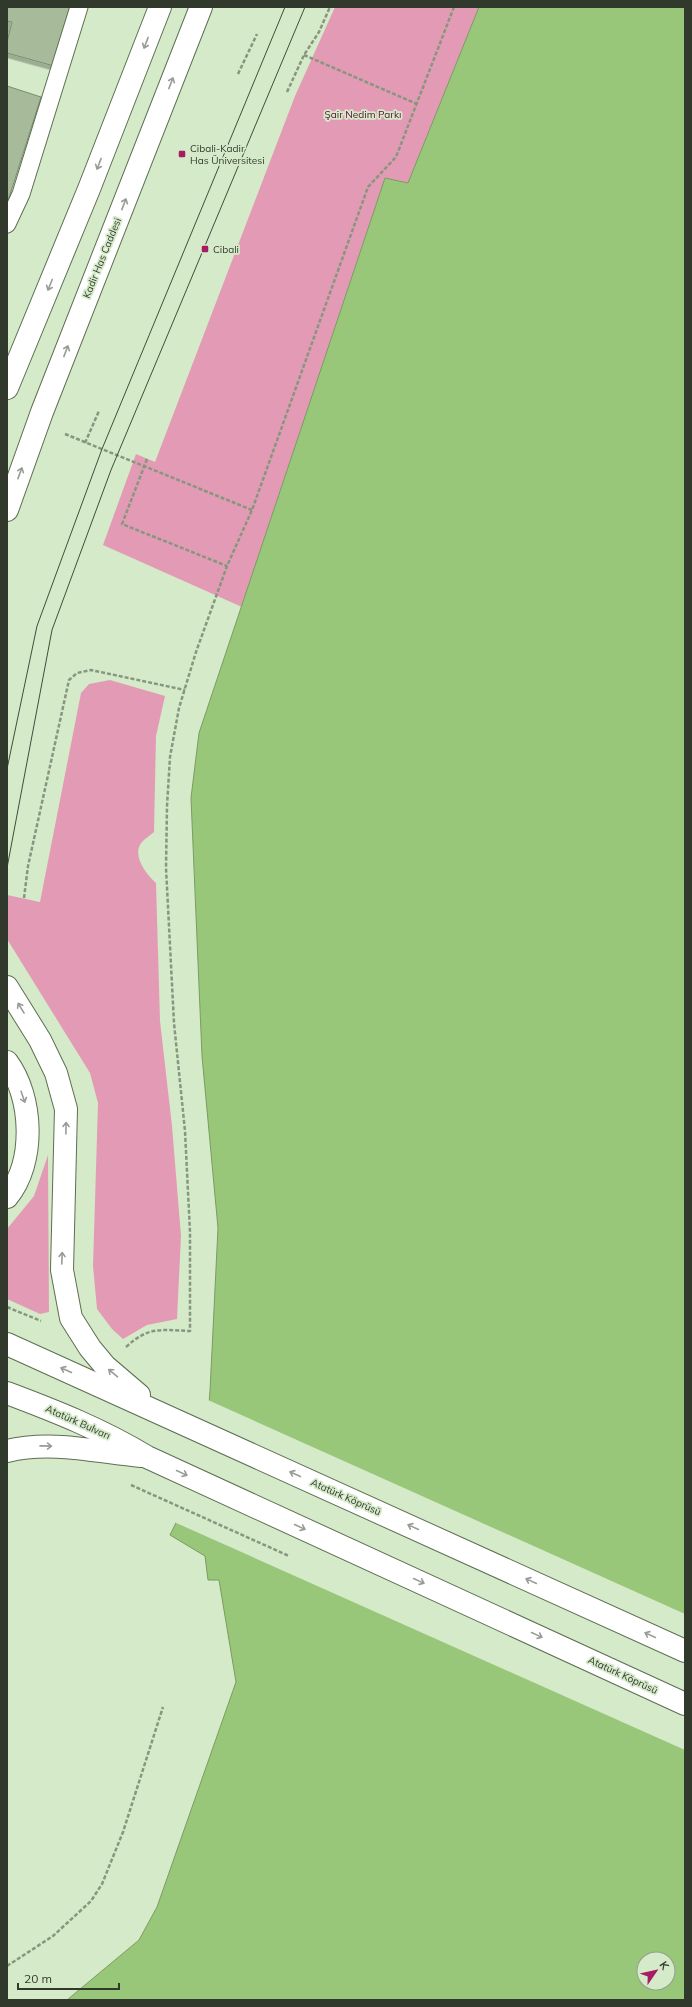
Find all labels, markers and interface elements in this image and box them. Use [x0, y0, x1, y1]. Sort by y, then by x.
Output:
one-way arrow [142, 37, 150, 49]
one-way arrow [168, 78, 176, 90]
park label: Şair Nedim Parkı [325, 108, 401, 121]
place label: Cibali-Kadir Has Üniversitesi [190, 142, 265, 167]
marker: Cibali-Kadir Has Üniversitesi [177, 149, 187, 159]
one-way arrow [95, 158, 102, 170]
one-way arrow [120, 199, 128, 211]
street label: Kadir Has Caddesi [80, 216, 124, 300]
place label: Cibali [213, 243, 239, 256]
marker: Cibali [200, 244, 210, 254]
one-way arrow [46, 278, 54, 290]
one-way arrow [62, 346, 70, 358]
one-way arrow [17, 468, 25, 480]
one-way arrow [17, 1003, 26, 1014]
one-way arrow [19, 1091, 27, 1103]
one-way arrow [62, 1122, 70, 1135]
one-way arrow [59, 1252, 66, 1265]
one-way arrow [60, 1366, 72, 1373]
one-way arrow [108, 1368, 118, 1377]
street label: Atatürk Bulvarı [44, 1402, 112, 1442]
one-way arrow [39, 1443, 52, 1450]
one-way arrow [289, 1469, 301, 1477]
one-way arrow [176, 1470, 188, 1477]
street label: Atatürk Köprüsü [309, 1476, 383, 1518]
one-way arrow [407, 1523, 419, 1530]
one-way arrow [294, 1524, 306, 1531]
one-way arrow [526, 1577, 538, 1584]
one-way arrow [412, 1578, 424, 1585]
one-way arrow [644, 1631, 656, 1638]
one-way arrow [530, 1632, 542, 1640]
street label: Atatürk Köprüsü [586, 1653, 660, 1697]
north arrow [636, 1951, 676, 1991]
text: K [656, 1958, 673, 1973]
scale bar [18, 1965, 119, 1991]
text: 20 m [24, 1971, 52, 1986]

